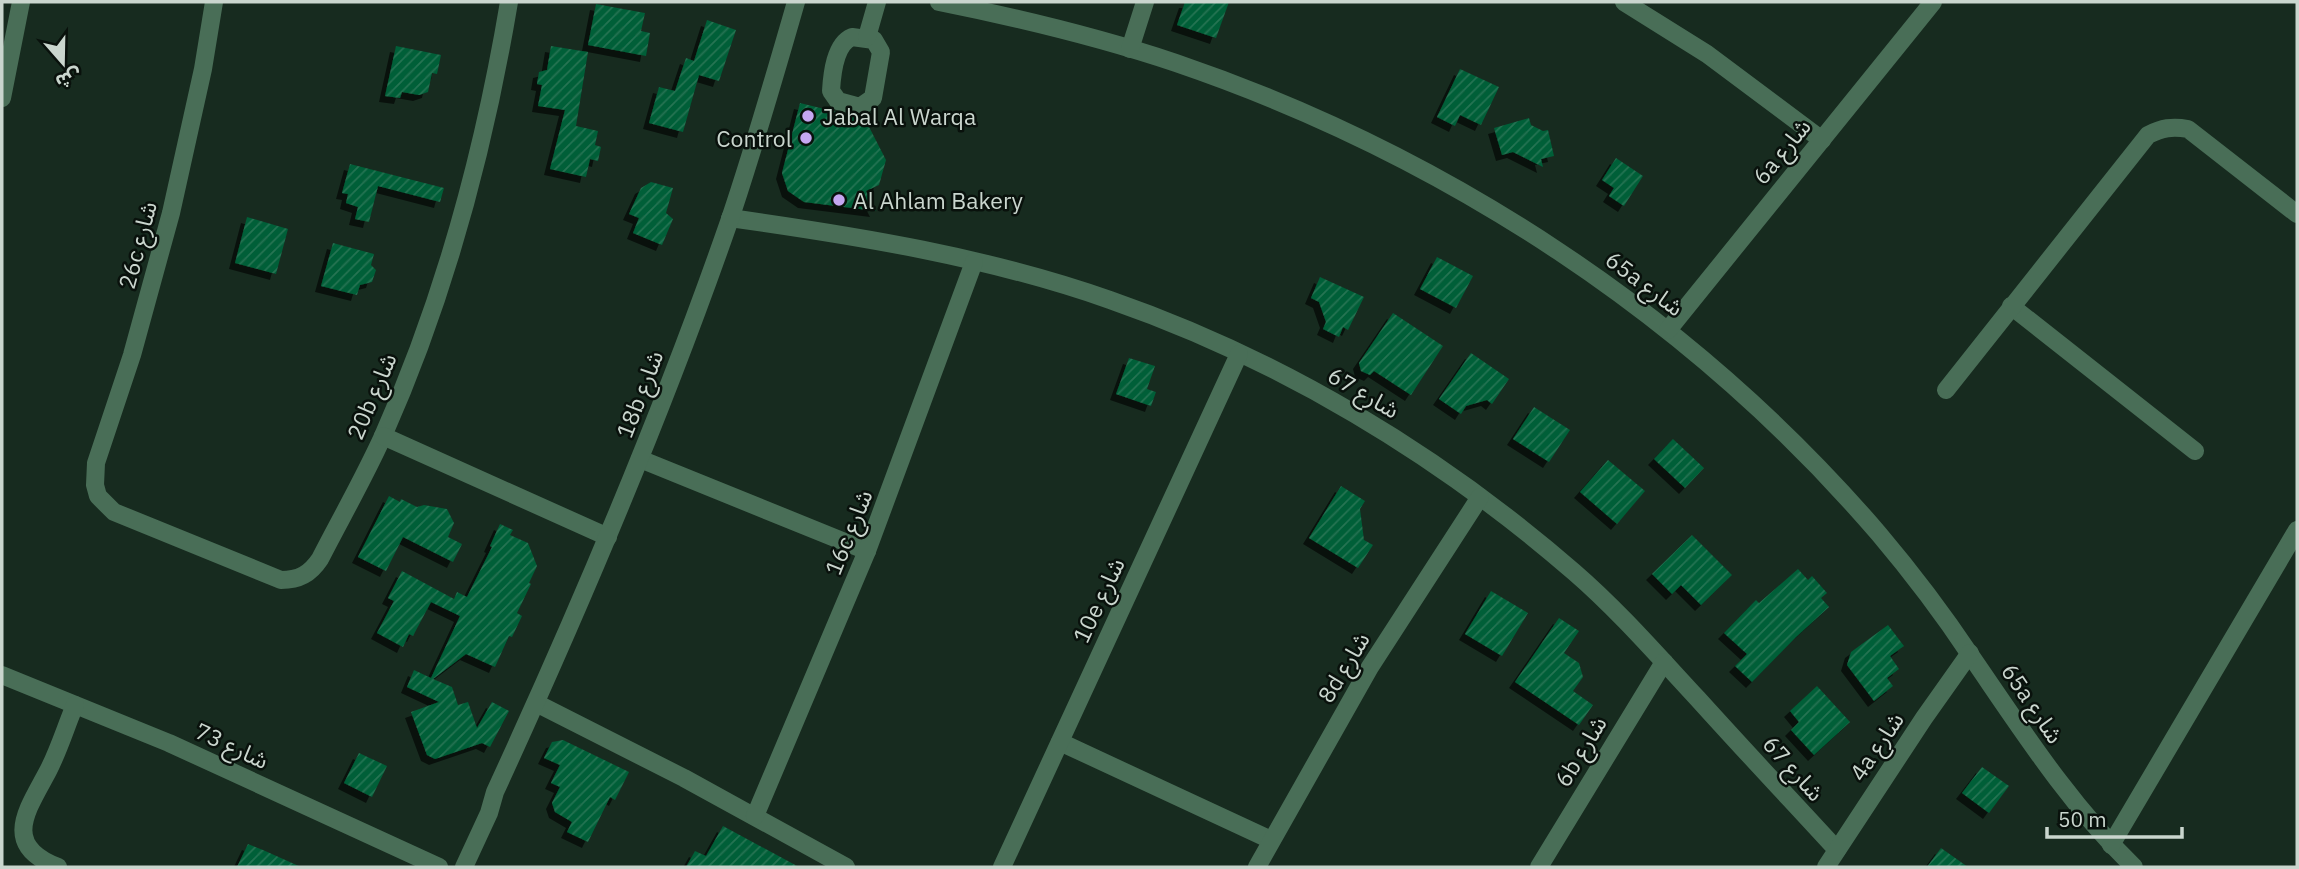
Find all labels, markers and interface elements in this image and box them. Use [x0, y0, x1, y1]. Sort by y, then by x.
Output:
north arrow [28, 28, 98, 98]
text: ش [52, 63, 85, 95]
place label: Jabal Al Warqa [822, 101, 976, 131]
marker: Jabal Al Warqa [800, 108, 816, 124]
street label: 6a شارع [1745, 112, 1819, 192]
place label: Control [716, 123, 792, 153]
marker: Control [798, 130, 814, 146]
place label: Al Ahlam Bakery [853, 185, 1024, 215]
marker: Al Ahlam Bakery [831, 192, 847, 208]
street label: 26c شارع [111, 198, 166, 293]
street label: 65a شارع [1598, 244, 1690, 324]
street label: 18b شارع [609, 346, 672, 443]
street label: 20b شارع [339, 348, 405, 445]
street label: شارع 67 [1321, 360, 1405, 427]
street label: 16c شارع [817, 485, 881, 580]
street label: 10e شارع [1065, 553, 1133, 649]
street label: 8d شارع [1310, 626, 1378, 709]
street label: 65a شارع [1993, 657, 2071, 750]
street label: 4a شارع [1842, 706, 1912, 788]
street label: 6b شارع [1547, 710, 1615, 793]
street label: شارع 73 [189, 715, 274, 778]
street label: شارع 67 [1755, 729, 1831, 809]
scale bar [2047, 796, 2182, 840]
text: 50 m [2058, 805, 2107, 833]

